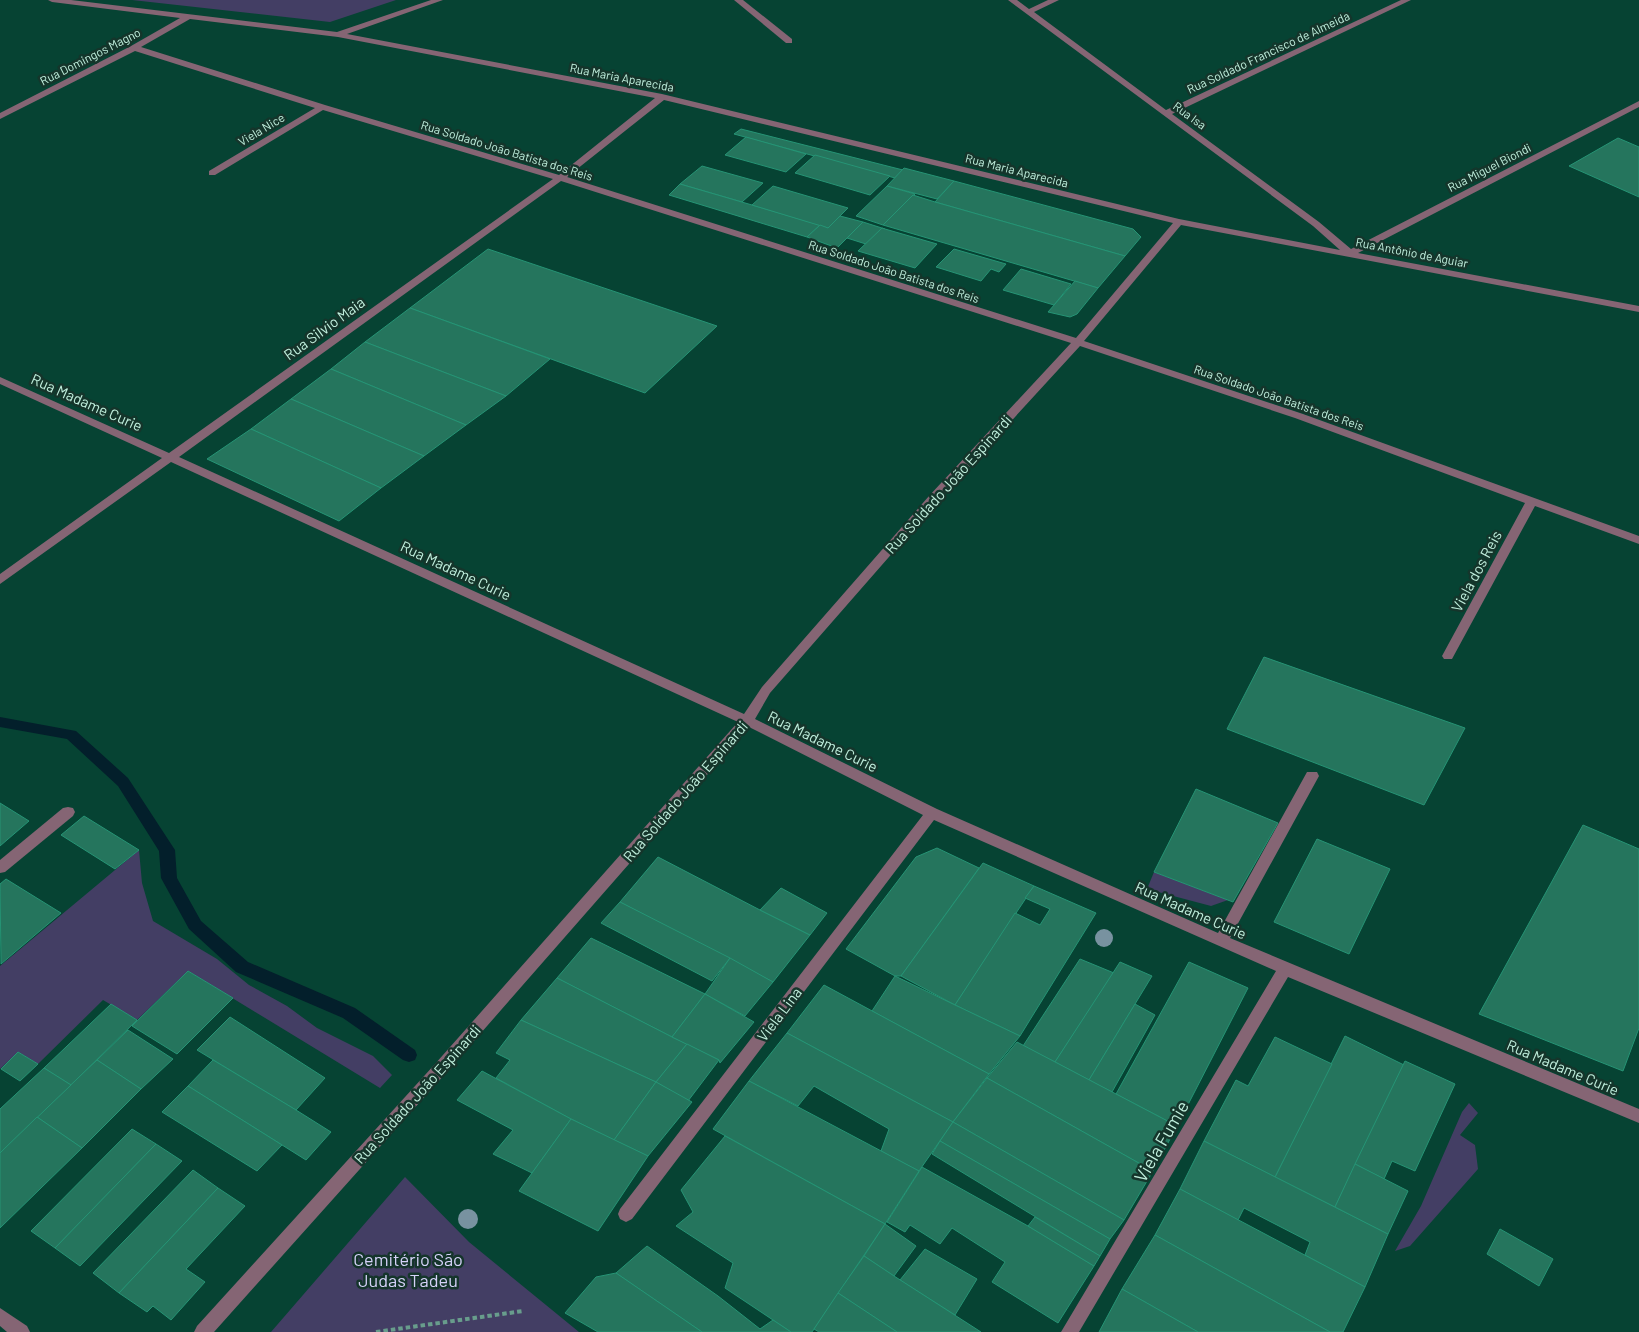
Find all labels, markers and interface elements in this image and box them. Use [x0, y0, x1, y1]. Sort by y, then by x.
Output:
street label: Rua Soldado Francisco de Almeida [1184, 8, 1352, 96]
street label: Rua Domingos Magno [37, 25, 143, 87]
street label: Rua Maria Aparecida [569, 60, 675, 94]
street label: Rua Isa [1171, 98, 1209, 132]
street label: Viela Nice [235, 110, 287, 148]
street label: Rua Soldado João Batista dos Reis [420, 117, 595, 183]
street label: Rua Miguel Biondi [1445, 140, 1533, 194]
street label: Rua Maria Aparecida [964, 150, 1070, 190]
street label: Rua Antônio de Aguiar [1355, 234, 1470, 270]
street label: Rua Soldado João Batista dos Reis [807, 237, 981, 305]
street label: Rua Silvio Maia [280, 293, 368, 363]
street label: Rua Soldado João Batista dos Reis [1192, 361, 1366, 433]
street label: Rua Madame Curie [29, 369, 145, 435]
street label: Rua Soldado João Espinardi [881, 411, 1015, 557]
street label: Viela dos Reis [1447, 527, 1505, 615]
street label: Rua Madame Curie [398, 537, 514, 603]
street label: Rua Madame Curie [765, 707, 881, 775]
street label: Rua Soldado João Espinardi [619, 717, 751, 865]
street label: Rua Madame Curie [1133, 877, 1249, 943]
street label: Viela Lina [753, 983, 805, 1045]
street label: Rua Soldado João Espinardi [350, 1021, 484, 1167]
street label: Rua Madame Curie [1504, 1035, 1622, 1099]
street label: Viela Fumie [1129, 1096, 1193, 1186]
park label: Cemitério São Judas Tadeu [353, 1248, 463, 1291]

